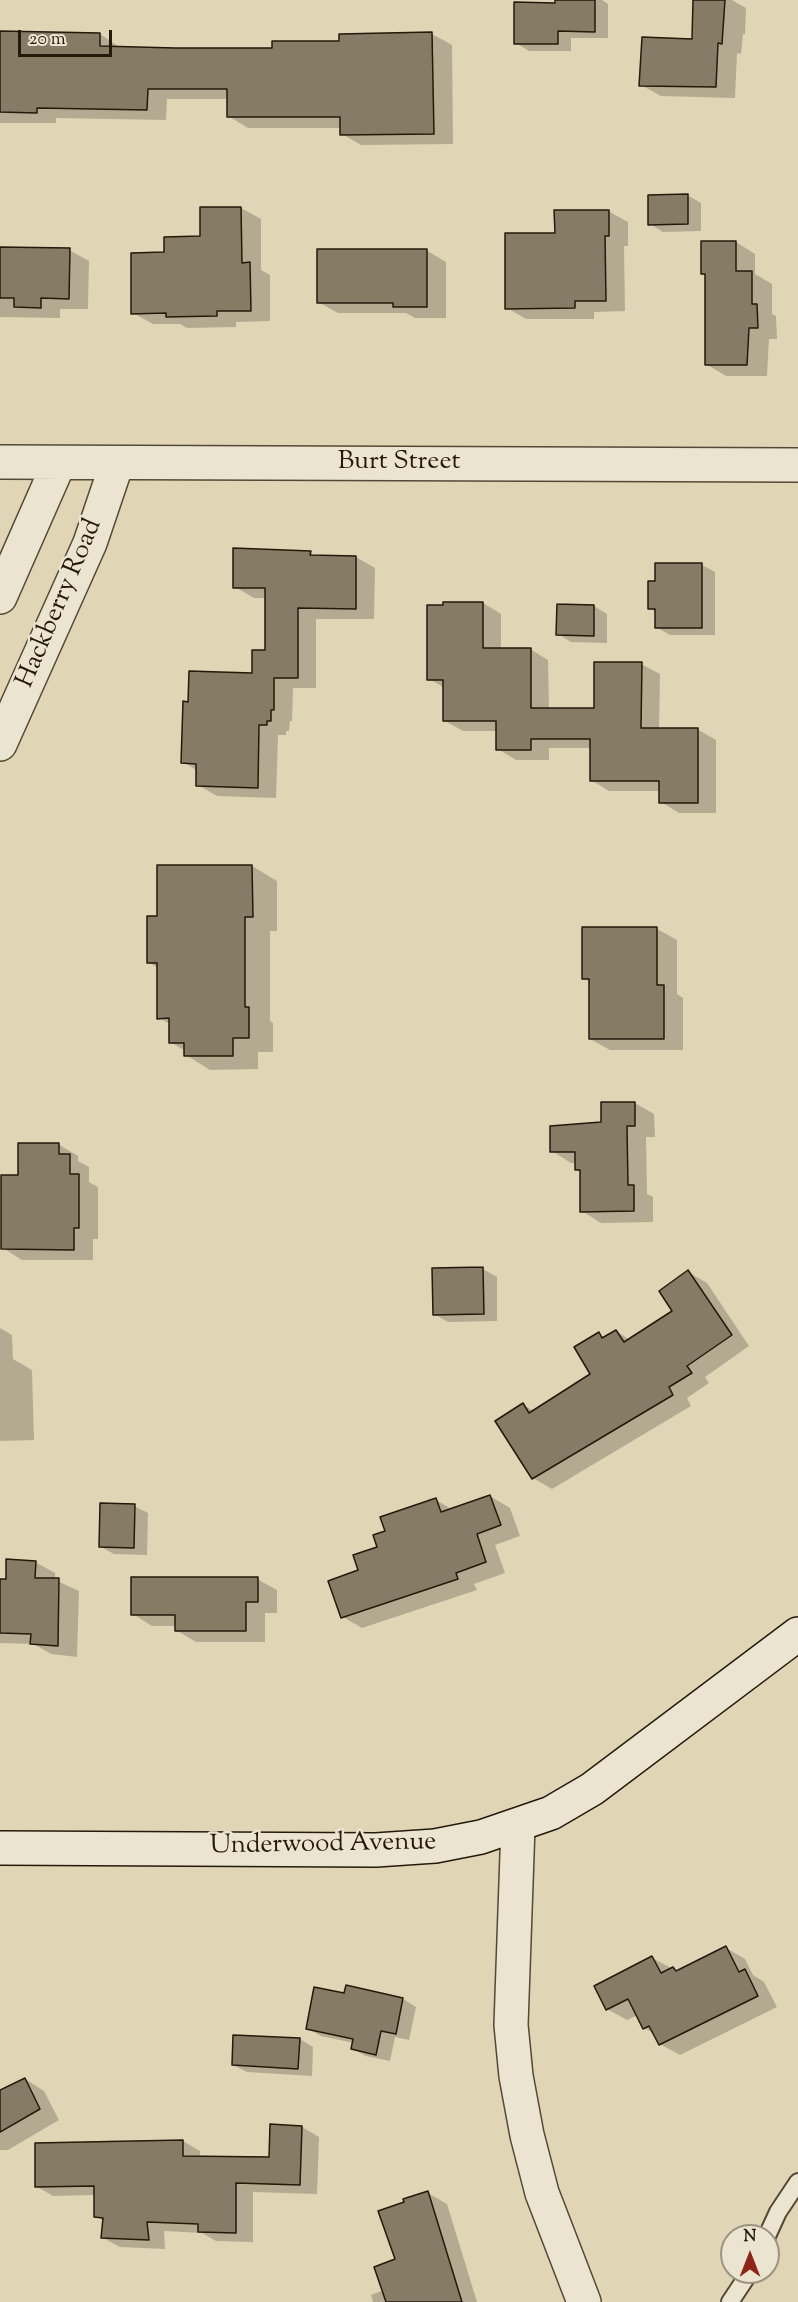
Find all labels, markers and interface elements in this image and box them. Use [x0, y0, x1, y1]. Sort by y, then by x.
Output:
scale bar [21, 18, 116, 56]
text: 20 m [29, 27, 66, 53]
street label: Burt Street [338, 448, 460, 480]
street label: Hackberry Road [11, 515, 111, 693]
street label: Underwood Avenue [209, 1828, 437, 1864]
north arrow [720, 2224, 780, 2284]
text: N [744, 2226, 756, 2249]

